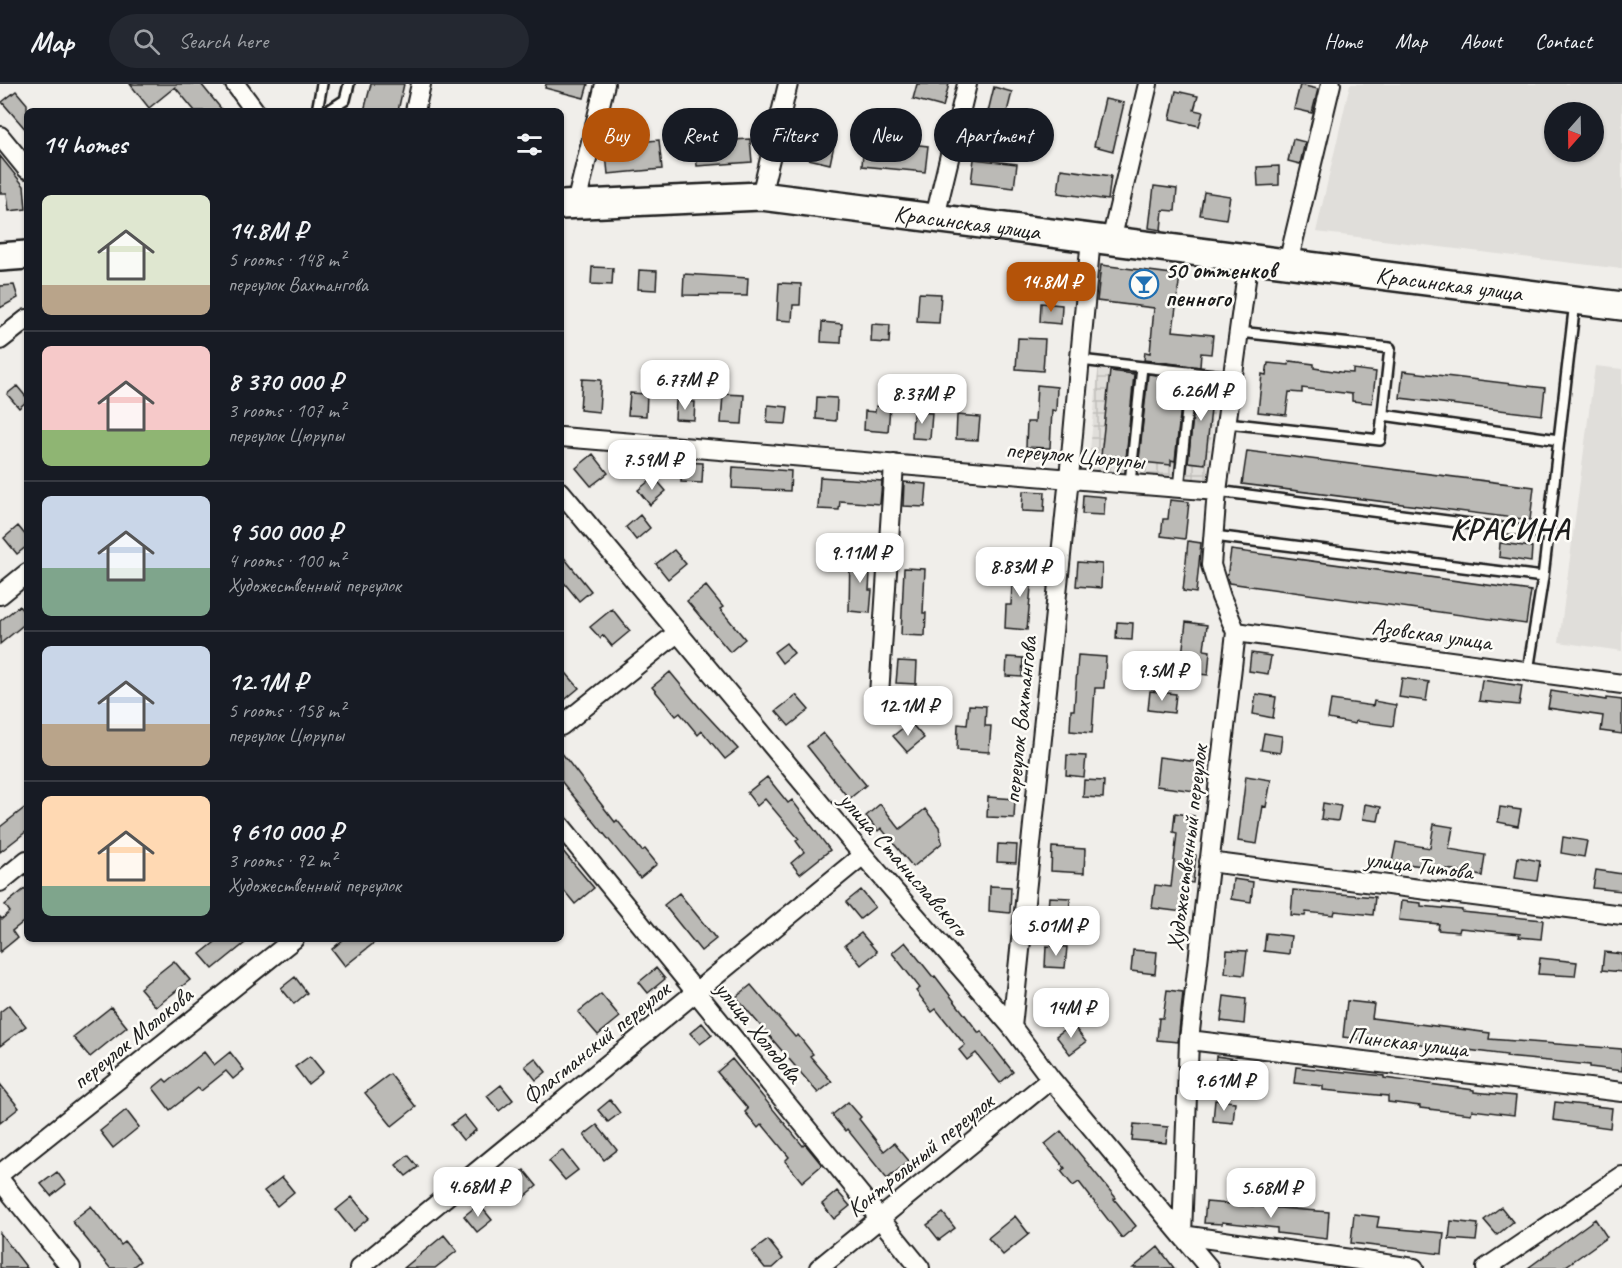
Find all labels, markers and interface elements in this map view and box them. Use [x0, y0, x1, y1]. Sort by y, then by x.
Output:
search box [109, 14, 529, 68]
text: Map [30, 24, 73, 59]
icon: search [130, 25, 163, 58]
text: Search here [178, 27, 268, 55]
text: Home [1324, 28, 1362, 54]
text: Map [1395, 28, 1427, 54]
text: About [1460, 28, 1502, 54]
text: Contact [1535, 28, 1592, 54]
north arrow [1544, 102, 1604, 162]
map controls [1544, 102, 1604, 162]
chip: Buy [582, 108, 650, 162]
chip: Rent [662, 108, 738, 162]
chip: Filters [750, 108, 838, 162]
chip: New [850, 108, 922, 162]
chip: Apartment [934, 108, 1054, 162]
text: 14 homes [42, 128, 127, 161]
icon: filters [513, 128, 546, 161]
street label: Красинская улица [892, 198, 1044, 247]
text: 14.8M ₽ [228, 214, 307, 247]
icon: home [90, 219, 162, 291]
text: 5 rooms · 148 m² [228, 247, 345, 272]
place label: 50 оттенков пенного [1165, 255, 1280, 313]
street label: Красинская улица [1374, 260, 1526, 308]
pin: 14.8M ₽ [996, 262, 1106, 313]
bar icon: 50 оттенков пенного [1128, 268, 1160, 300]
text: 14.8M ₽ [1021, 269, 1081, 294]
text: переулок Вахтангова [228, 272, 368, 297]
pin: 6.77M ₽ [630, 360, 740, 411]
text: 8 370 000 ₽ [228, 365, 342, 398]
text: 6.77M ₽ [655, 367, 715, 392]
icon: home [90, 370, 162, 442]
pin: 6.26M ₽ [1146, 371, 1256, 422]
pin: 8.37M ₽ [867, 374, 977, 425]
text: 6.26M ₽ [1170, 378, 1232, 403]
text: 8.37M ₽ [892, 381, 952, 406]
text: 3 rooms · 107 m² [228, 398, 345, 423]
text: переулок Цюрупы [228, 423, 344, 448]
street label: переулок Цюрупы [1004, 434, 1148, 476]
pin: 7.59M ₽ [597, 440, 707, 491]
text: 7.59M ₽ [622, 447, 682, 472]
district label: КРАСИНА [1450, 510, 1571, 548]
text: 9 500 000 ₽ [228, 515, 342, 548]
icon: home [90, 520, 162, 592]
pin: 9.11M ₽ [805, 533, 915, 584]
text: 9.11M ₽ [830, 540, 890, 565]
pin: 8.83M ₽ [965, 547, 1075, 598]
text: 4 rooms · 100 m² [228, 548, 345, 573]
text: 8.83M ₽ [990, 554, 1050, 579]
text: Художественный переулок [228, 573, 401, 598]
street label: Азовская улица [1370, 611, 1496, 659]
street label: переулок Вахтангова [996, 634, 1044, 805]
pin: 9.5M ₽ [1113, 651, 1211, 702]
text: 9.5M ₽ [1136, 658, 1188, 683]
text: 12.1M ₽ [228, 665, 307, 698]
icon: home [90, 670, 162, 742]
pin: 12.1M ₽ [853, 686, 963, 737]
text: 12.1M ₽ [878, 693, 938, 718]
text: 5 rooms · 158 m² [228, 698, 345, 723]
text: переулок Цюрупы [228, 723, 344, 748]
street label: Художественный переулок [1159, 741, 1215, 953]
street label: улица Станиславского [832, 784, 977, 944]
text: 9 610 000 ₽ [228, 815, 342, 848]
icon: home [90, 820, 162, 892]
street label: улица Титова [1361, 843, 1477, 887]
text: 3 rooms · 92 m² [228, 848, 336, 873]
text: Художественный переулок [228, 873, 401, 898]
pin: 5.01M ₽ [1001, 906, 1111, 957]
text: 5.01M ₽ [1026, 913, 1086, 938]
street label: Флагманский переулок [516, 973, 678, 1112]
street label: улица Холодова [707, 973, 810, 1090]
street label: переулок Молокова [65, 979, 200, 1096]
pin: 14M ₽ [1029, 988, 1113, 1039]
text: 14M ₽ [1047, 995, 1095, 1020]
street label: Пинская улица [1347, 1020, 1472, 1064]
pin: 9.61M ₽ [1169, 1061, 1279, 1112]
text: 9.61M ₽ [1194, 1068, 1254, 1093]
street label: Контрольный переулок [840, 1085, 1001, 1224]
pin: 4.68M ₽ [423, 1167, 533, 1218]
pin: 5.68M ₽ [1216, 1168, 1326, 1219]
text: 4.68M ₽ [447, 1174, 509, 1199]
text: 5.68M ₽ [1241, 1175, 1301, 1200]

